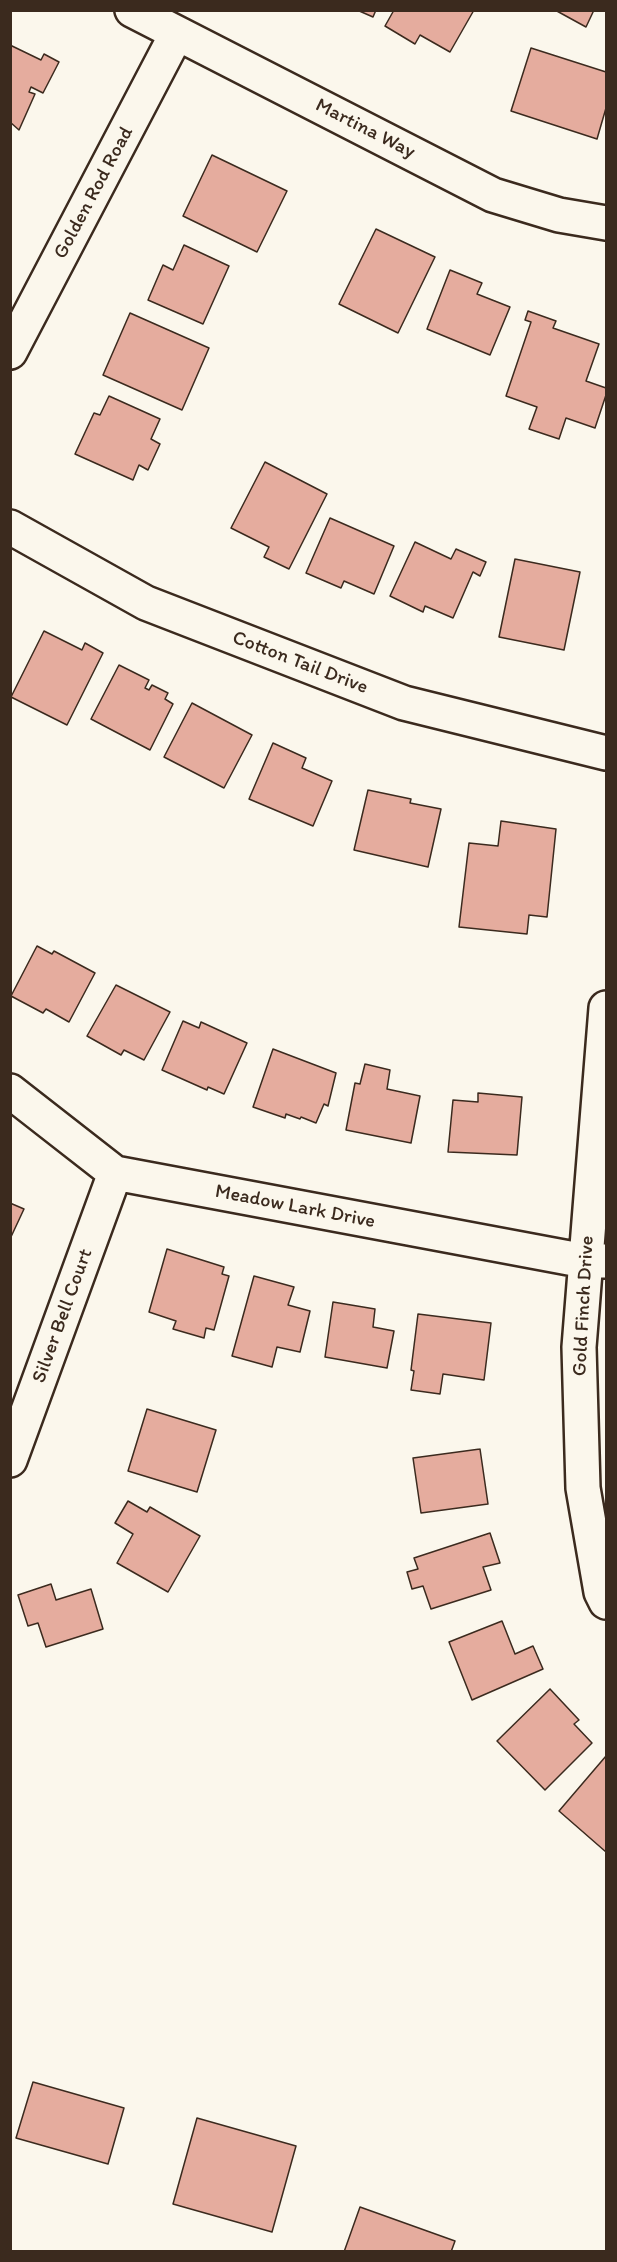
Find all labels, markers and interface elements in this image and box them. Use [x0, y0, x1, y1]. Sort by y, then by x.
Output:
street label: Martina Way [311, 94, 419, 164]
street label: Golden Rod Road [49, 123, 139, 263]
street label: Cotton Tail Drive [229, 626, 371, 700]
street label: Meadow Lark Drive [213, 1180, 377, 1234]
street label: Gold Finch Drive [568, 1235, 600, 1377]
street label: Silver Bell Court [28, 1246, 98, 1386]

